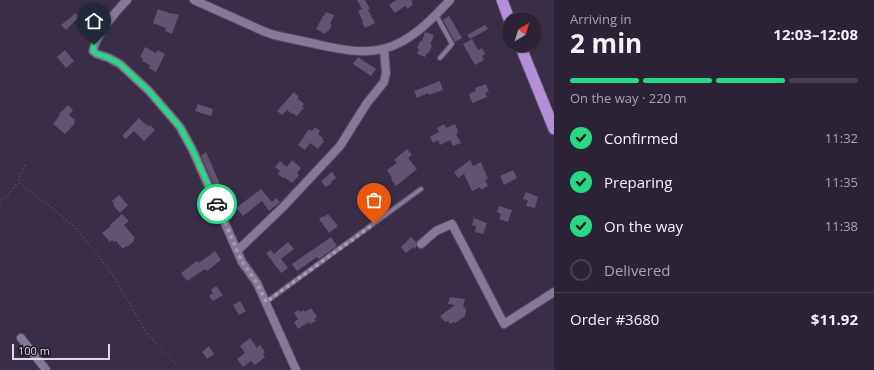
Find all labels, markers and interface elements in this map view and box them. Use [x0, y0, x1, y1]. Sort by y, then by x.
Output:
pin [77, 4, 111, 45]
icon: home [83, 10, 105, 32]
text: Arriving in [570, 10, 632, 28]
north arrow [502, 12, 542, 52]
map controls [502, 12, 542, 52]
text: 12:03–12:08 [773, 24, 858, 44]
text: 2 min [570, 25, 642, 61]
text: On the way · 220 m [570, 89, 686, 107]
icon: check [570, 127, 592, 149]
text: Confirmed [604, 128, 678, 148]
text: 11:32 [825, 129, 858, 147]
icon: check [570, 171, 592, 193]
text: Preparing [604, 172, 672, 192]
text: 11:35 [825, 173, 858, 191]
pin [357, 183, 391, 224]
courier [197, 184, 237, 224]
icon: bag [363, 189, 385, 211]
icon: car [206, 193, 228, 215]
icon: check [570, 215, 592, 237]
text: On the way [604, 216, 683, 236]
text: 11:38 [825, 217, 858, 235]
text: Delivered [604, 260, 671, 280]
text: Order #3680 [570, 309, 659, 329]
text: $11.92 [811, 309, 858, 329]
scale bar [12, 342, 110, 361]
text: 100 m [18, 343, 50, 358]

